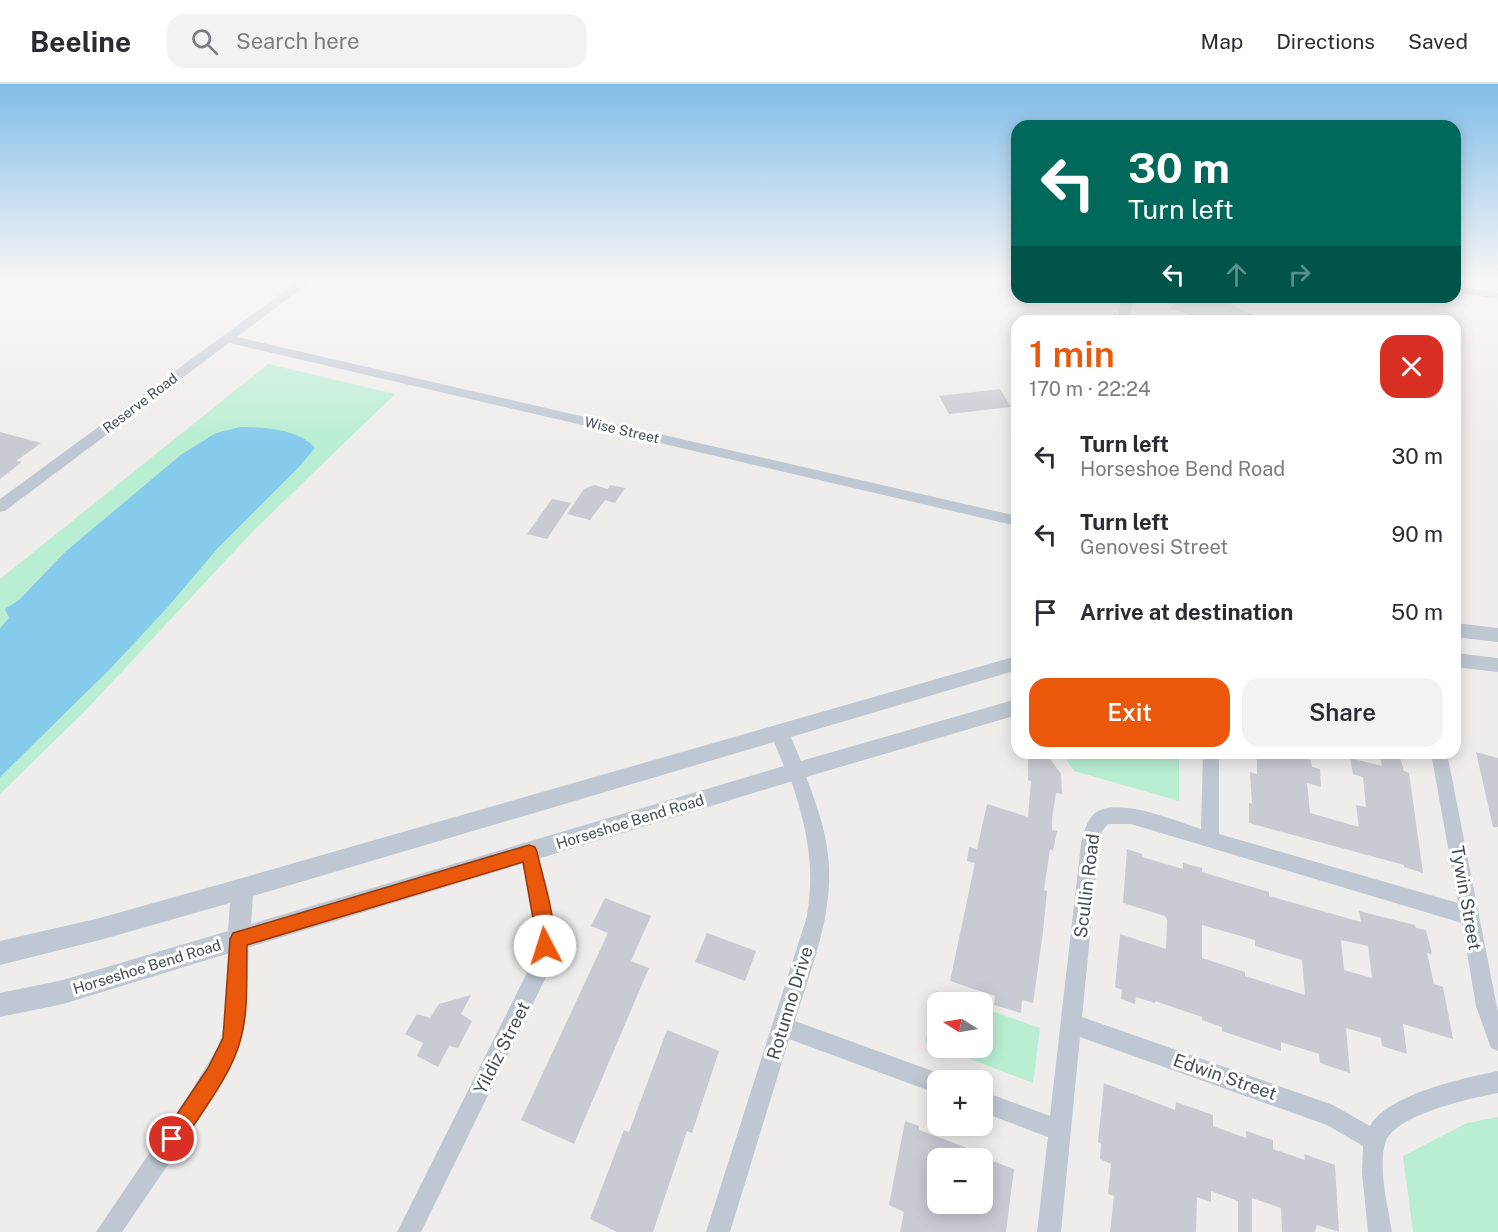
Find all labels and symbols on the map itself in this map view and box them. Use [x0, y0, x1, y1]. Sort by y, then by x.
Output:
street label: Reserve Road [100, 370, 180, 436]
street label: Wise Street [583, 414, 661, 446]
street label: Horseshoe Bend Road [554, 791, 706, 852]
street label: Scullin Road [1070, 833, 1103, 939]
street label: Tywin Street [1447, 844, 1486, 952]
position arrow [513, 914, 577, 978]
street label: Horseshoe Bend Road [71, 936, 223, 997]
street label: Rotunno Drive [762, 944, 817, 1062]
north arrow [927, 992, 993, 1058]
street label: Yildiz Street [469, 998, 534, 1098]
street label: Edwin Street [1171, 1049, 1280, 1104]
pin [146, 1113, 197, 1164]

